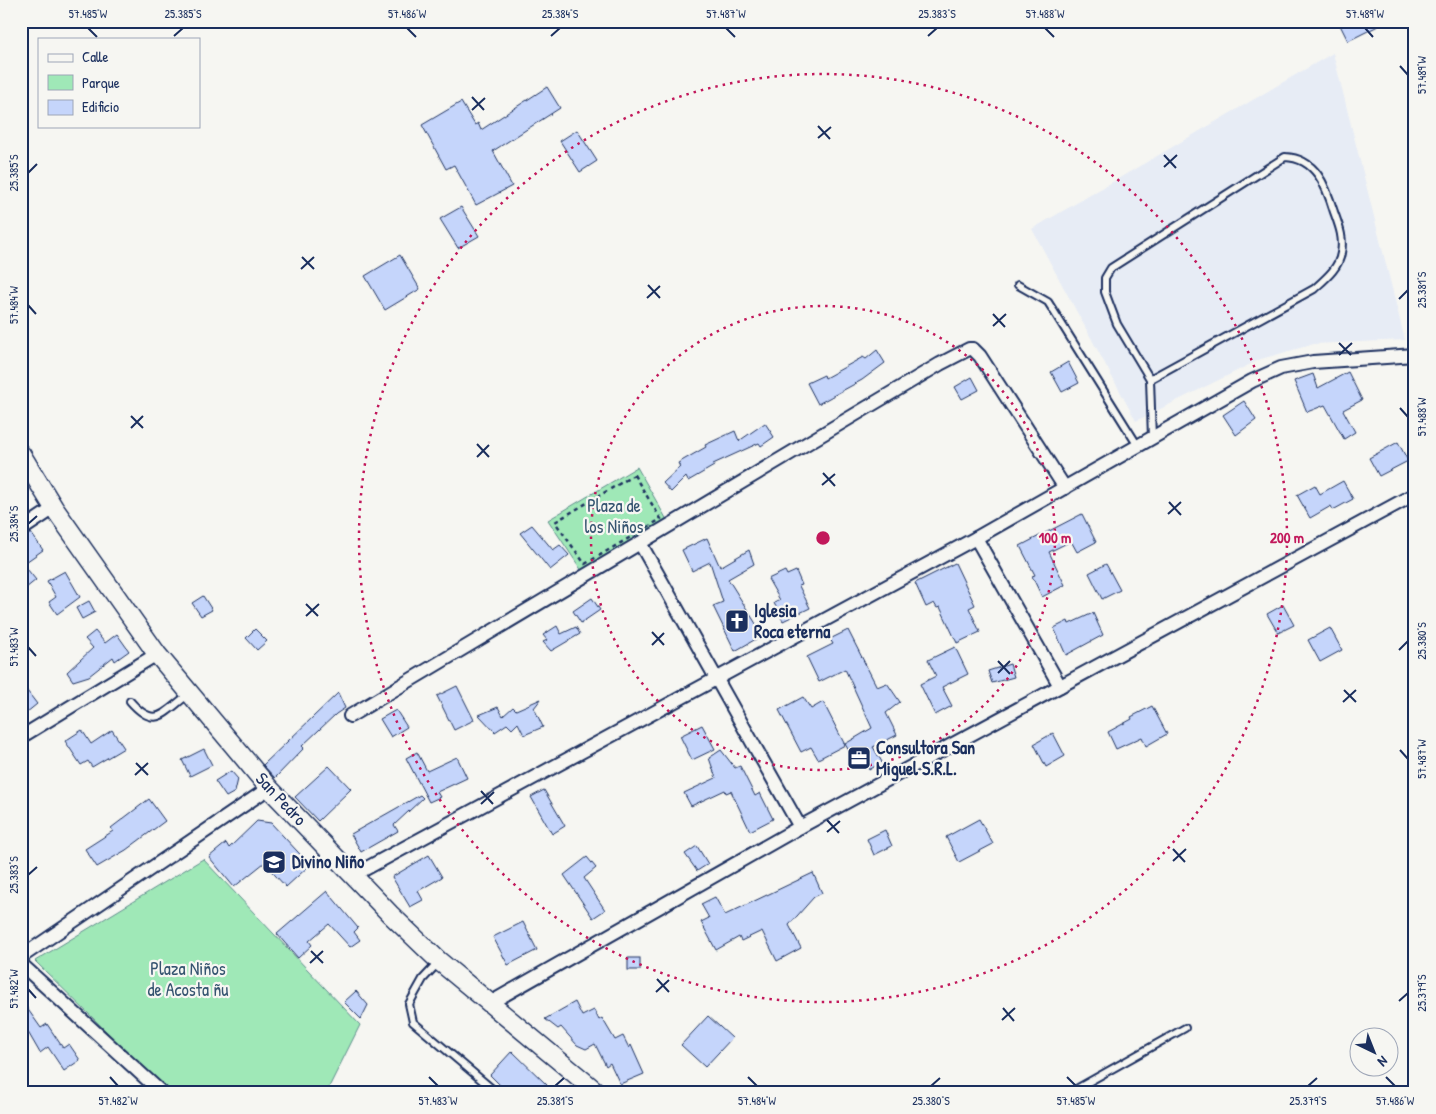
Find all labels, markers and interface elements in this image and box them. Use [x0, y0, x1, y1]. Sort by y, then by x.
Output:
text: 57.485°W [69, 5, 108, 22]
text: 25.385°S [164, 5, 202, 22]
text: 57.486°W [388, 5, 427, 22]
text: 25.384°S [542, 5, 579, 22]
text: 57.487°W [706, 5, 746, 22]
text: 25.383°S [918, 5, 956, 22]
text: 57.488°W [1026, 5, 1065, 22]
text: 57.489°W [1346, 5, 1385, 22]
legend [38, 38, 200, 128]
text: Calle [82, 46, 109, 67]
text: 57.489°W [1413, 55, 1430, 94]
text: Parque [82, 72, 120, 93]
text: Edificio [82, 96, 119, 117]
text: 25.385°S [5, 154, 22, 192]
text: 25.381°S [1413, 271, 1430, 308]
text: 57.484°W [5, 285, 22, 324]
text: 57.488°W [1413, 397, 1430, 436]
park label: Plaza de los Niños [584, 493, 644, 539]
text: 25.384°S [5, 505, 22, 542]
text: 100 m [1039, 527, 1071, 548]
text: 200 m [1270, 527, 1304, 548]
centre of rings [814, 529, 832, 547]
place label: Iglesia Roca eterna [754, 598, 831, 644]
church icon: Iglesia Roca eterna [724, 608, 750, 634]
text: 25.380°S [1413, 622, 1430, 660]
text: 57.483°W [5, 627, 22, 666]
place label: Consultora San Miguel S.R.L. [876, 735, 975, 782]
text: 57.487°W [1413, 739, 1430, 779]
office icon: Consultora San Miguel S.R.L. [846, 745, 872, 771]
street label: San Pedro [250, 767, 313, 831]
school or university icon: Divino Niño [261, 849, 287, 875]
place label: Divino Niño [292, 849, 365, 874]
text: 25.383°S [5, 856, 22, 894]
park label: Plaza Niños de Acosta ñu [148, 956, 229, 1002]
text: 57.482°W [5, 969, 22, 1009]
text: 25.379°S [1413, 974, 1430, 1012]
north arrow [1348, 1026, 1398, 1076]
text: N [1374, 1052, 1392, 1072]
text: 57.482°W [98, 1092, 138, 1109]
text: 57.483°W [419, 1092, 458, 1109]
text: 25.381°S [537, 1092, 574, 1109]
text: 57.484°W [738, 1092, 777, 1109]
text: 25.380°S [912, 1092, 950, 1109]
text: 57.485°W [1057, 1092, 1096, 1109]
text: 25.379°S [1289, 1092, 1327, 1109]
text: 57.486°W [1376, 1092, 1415, 1109]

